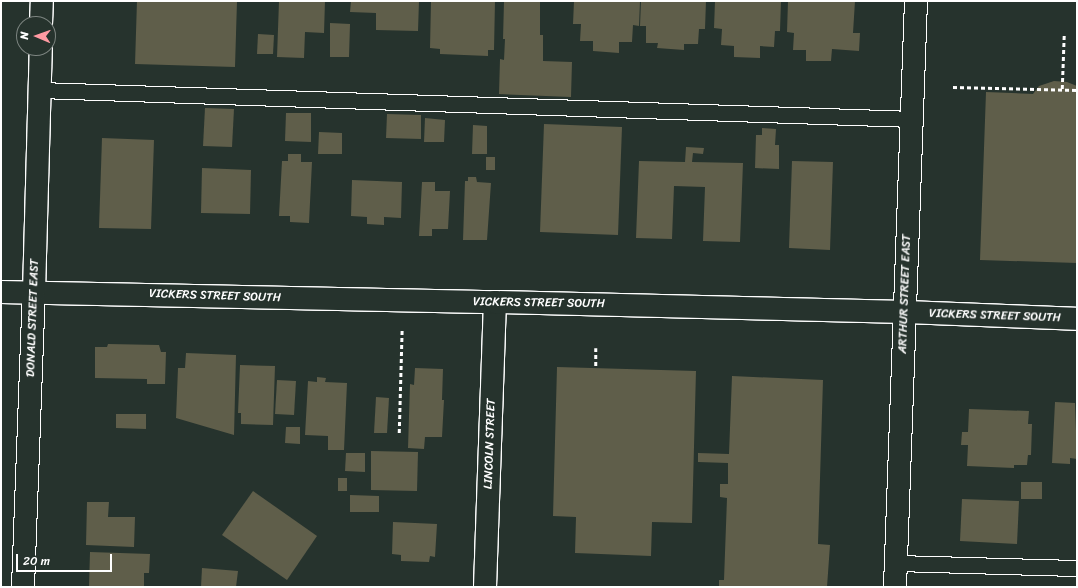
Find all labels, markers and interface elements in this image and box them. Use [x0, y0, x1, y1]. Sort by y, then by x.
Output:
north arrow [16, 16, 56, 56]
text: N [15, 31, 34, 40]
street label: ARTHUR STREET EAST [896, 233, 914, 355]
street label: DONALD STREET EAST [24, 258, 42, 378]
street label: VICKERS STREET SOUTH [148, 286, 282, 306]
street label: VICKERS STREET SOUTH [472, 295, 606, 311]
street label: VICKERS STREET SOUTH [928, 306, 1062, 326]
street label: LINCOLN STREET [481, 398, 499, 490]
scale bar [18, 546, 114, 572]
text: 20 m [23, 550, 50, 572]

